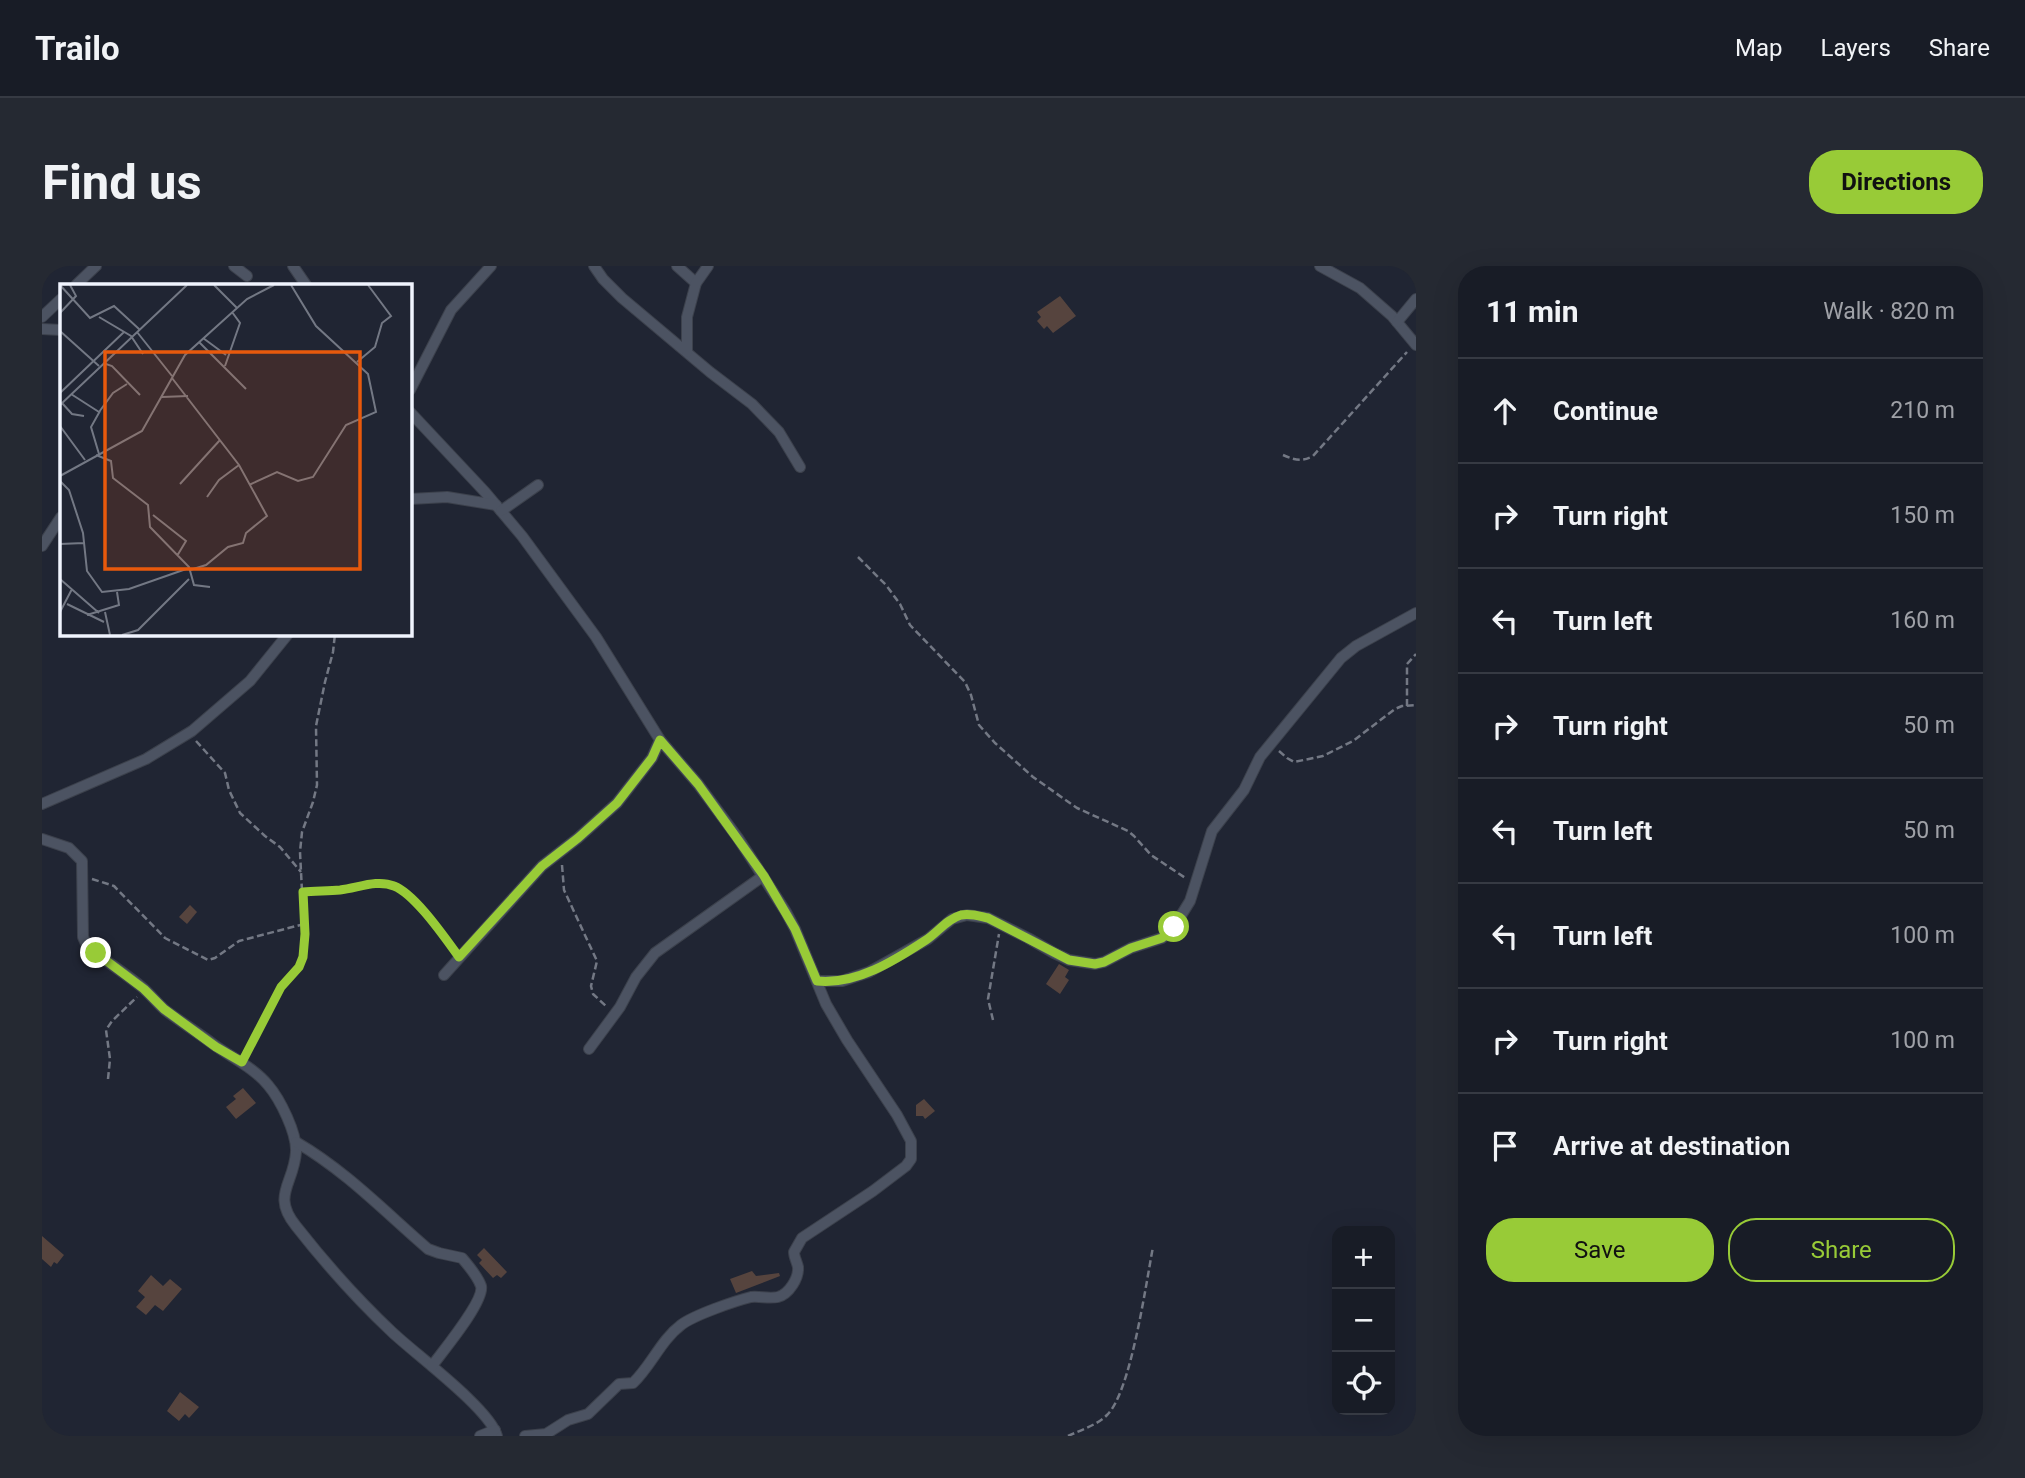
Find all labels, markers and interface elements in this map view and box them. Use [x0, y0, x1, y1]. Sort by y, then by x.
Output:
text: Trailo [35, 29, 120, 68]
text: Map [1735, 34, 1783, 62]
text: Layers [1821, 34, 1891, 62]
text: Share [1929, 34, 1990, 62]
button: Directions [1809, 150, 1983, 214]
text: Find us [42, 154, 202, 211]
inset map [60, 284, 411, 635]
text: 11 min [1486, 294, 1579, 329]
text: Walk · 820 m [1823, 298, 1955, 325]
icon: ahead [1486, 392, 1524, 430]
text: Continue [1553, 396, 1658, 426]
text: 210 m [1890, 397, 1955, 424]
icon: right [1486, 497, 1524, 535]
text: Turn right [1553, 501, 1668, 531]
text: 150 m [1890, 502, 1955, 529]
icon: left [1486, 602, 1524, 640]
text: Turn left [1553, 606, 1652, 636]
text: 160 m [1890, 607, 1955, 634]
icon: right [1486, 707, 1524, 745]
text: Turn right [1553, 711, 1668, 741]
text: 50 m [1903, 712, 1955, 739]
icon: left [1486, 812, 1524, 850]
text: Turn left [1553, 816, 1652, 846]
text: 50 m [1903, 817, 1955, 844]
route start [1158, 911, 1189, 942]
icon: left [1486, 917, 1524, 955]
text: Turn left [1553, 921, 1652, 951]
text: 100 m [1890, 922, 1955, 949]
route end [80, 937, 111, 968]
icon: right [1486, 1022, 1524, 1060]
text: Turn right [1553, 1026, 1668, 1056]
text: 100 m [1890, 1027, 1955, 1054]
icon: arrive [1486, 1127, 1524, 1165]
text: Arrive at destination [1553, 1131, 1790, 1161]
button: Save [1486, 1218, 1714, 1282]
button: Share [1728, 1218, 1955, 1282]
map controls [1332, 1226, 1395, 1415]
button: + [1332, 1226, 1395, 1289]
button: − [1332, 1289, 1395, 1352]
button: locate [1332, 1352, 1395, 1415]

